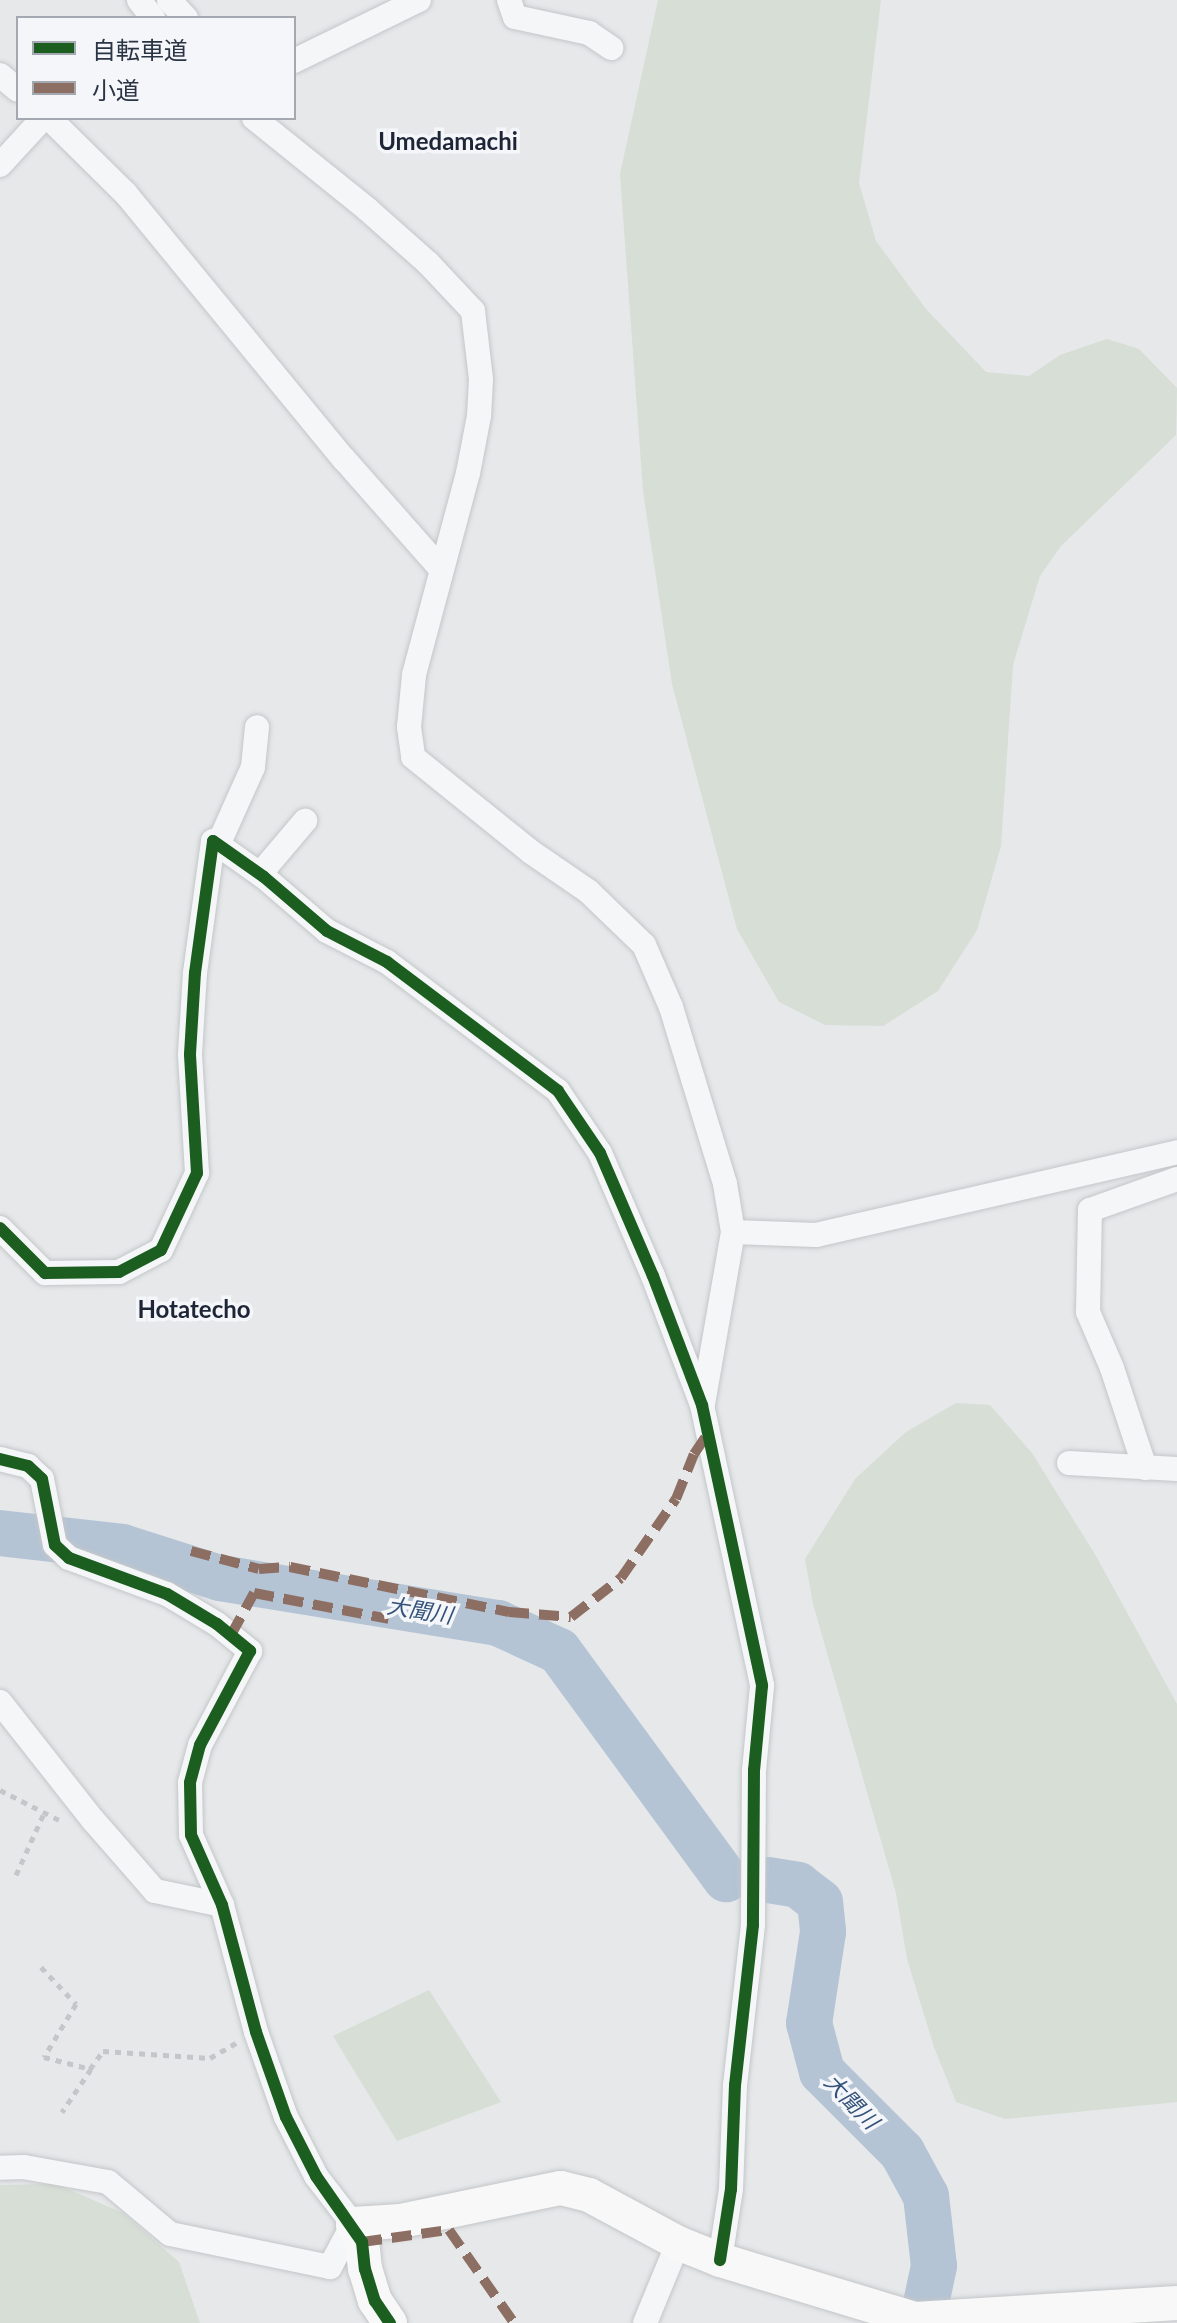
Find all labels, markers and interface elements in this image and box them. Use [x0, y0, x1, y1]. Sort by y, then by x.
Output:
legend [16, 16, 296, 120]
text: 自転車道 [92, 35, 188, 64]
text: 小道 [92, 75, 140, 104]
district label: Umedamachi [378, 127, 518, 155]
district label: Hotatecho [137, 1295, 251, 1323]
water label: 大聞川 [385, 1592, 455, 1628]
water label: 大聞川 [820, 2068, 884, 2134]

